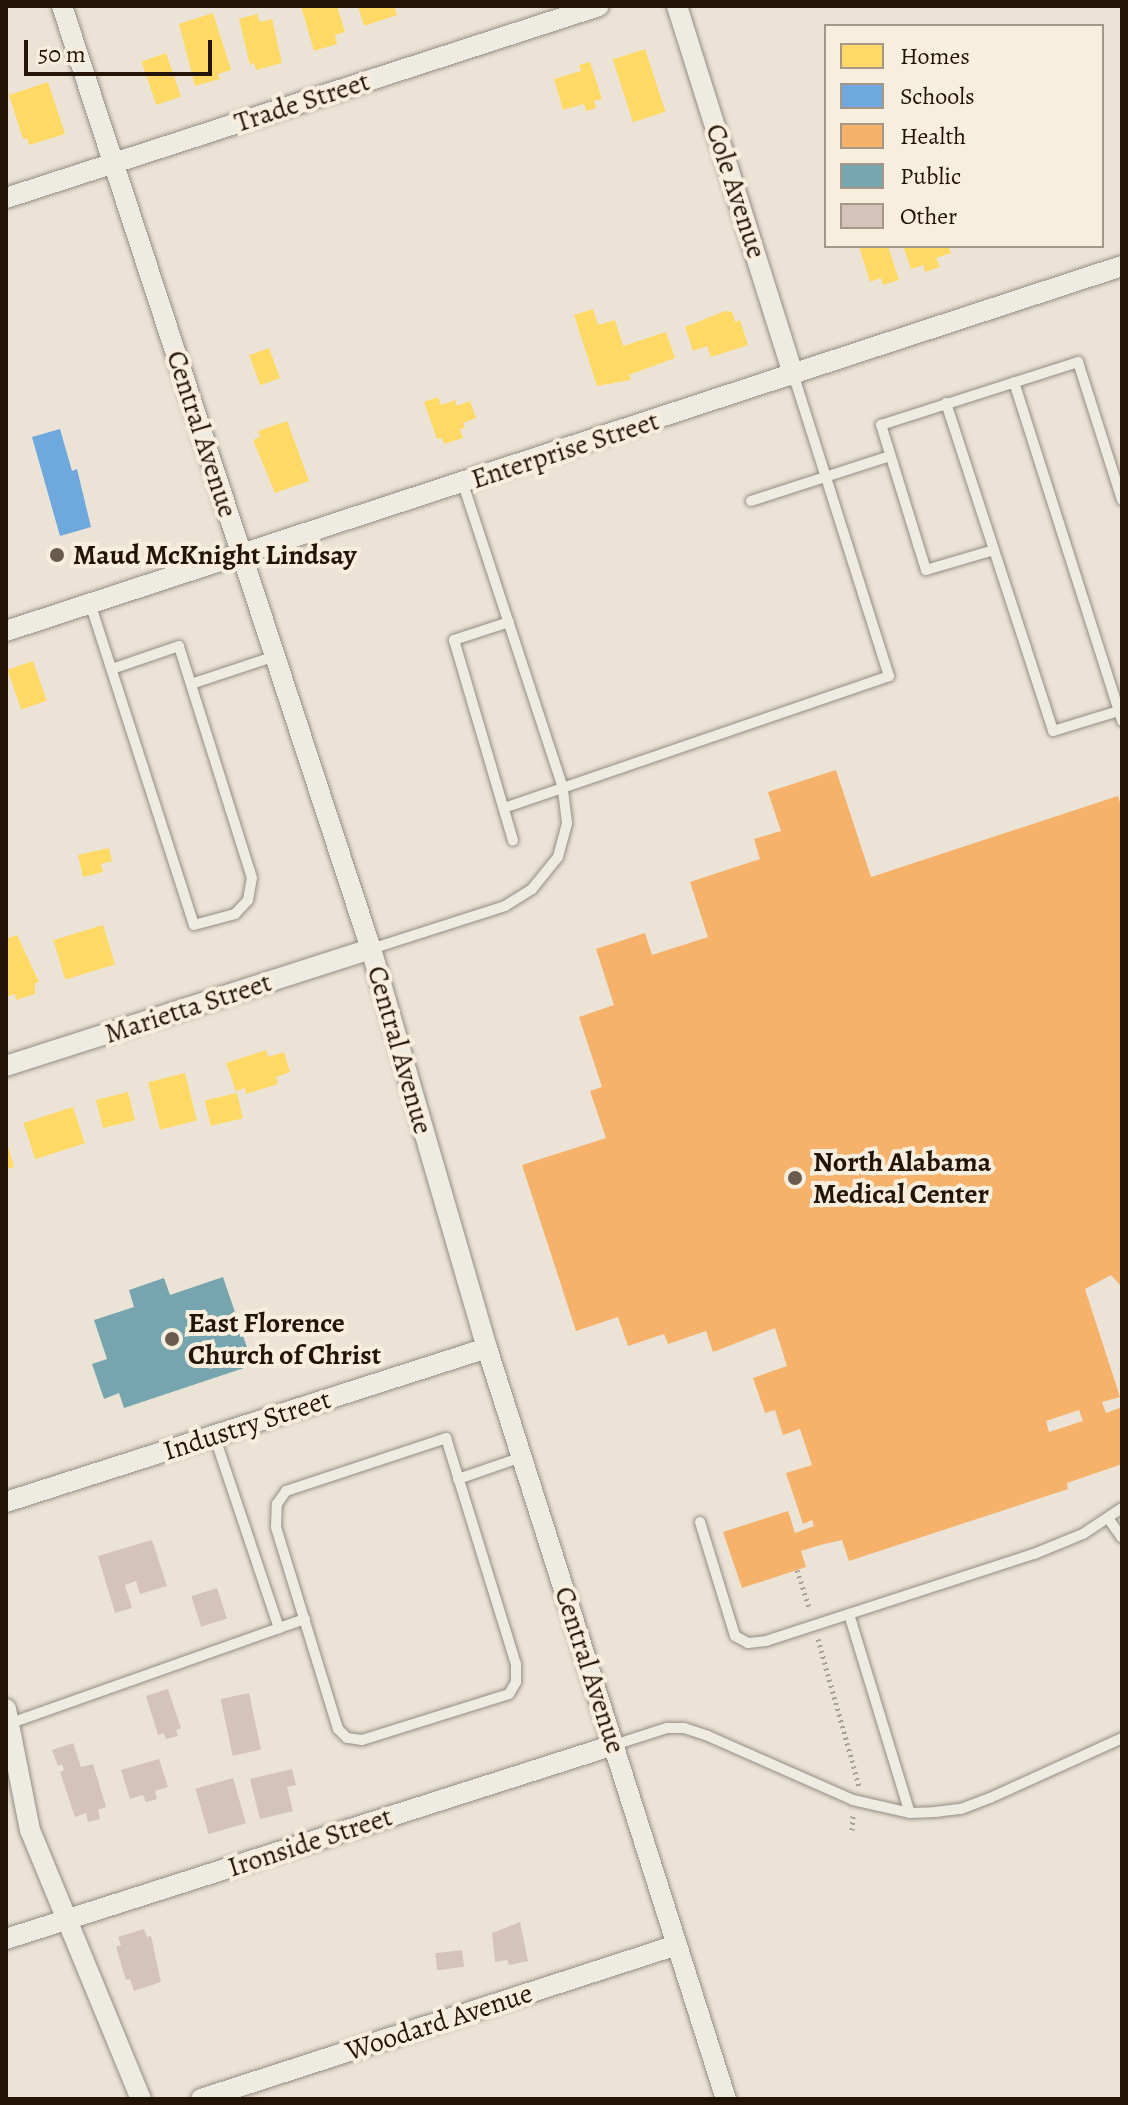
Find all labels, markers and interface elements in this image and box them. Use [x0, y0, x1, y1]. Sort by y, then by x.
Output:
scale bar [28, 24, 216, 74]
legend [824, 24, 1104, 248]
text: 50 m [38, 38, 86, 70]
text: Homes [900, 40, 970, 72]
street label: Trade Street [230, 64, 374, 140]
text: Schools [900, 80, 975, 112]
street label: Cole Avenue [699, 120, 773, 262]
text: Health [900, 120, 966, 152]
text: Public [900, 160, 961, 192]
text: Other [900, 200, 957, 232]
street label: Central Avenue [159, 346, 245, 522]
street label: Enterprise Street [467, 404, 663, 496]
place label: Maud McKnight Lindsay [73, 538, 357, 572]
marker: Maud McKnight Lindsay [48, 546, 66, 564]
street label: Central Avenue [360, 962, 440, 1138]
street label: Marietta Street [100, 965, 276, 1051]
place label: North Alabama Medical Center [813, 1145, 991, 1211]
marker: North Alabama Medical Center [784, 1167, 806, 1189]
place label: East Florence Church of Christ [188, 1306, 381, 1372]
marker: East Florence Church of Christ [163, 1330, 181, 1348]
street label: Industry Street [159, 1382, 335, 1468]
street label: Central Avenue [547, 1582, 633, 1758]
street label: Ironside Street [224, 1800, 396, 1884]
street label: Woodard Avenue [341, 1976, 537, 2068]

